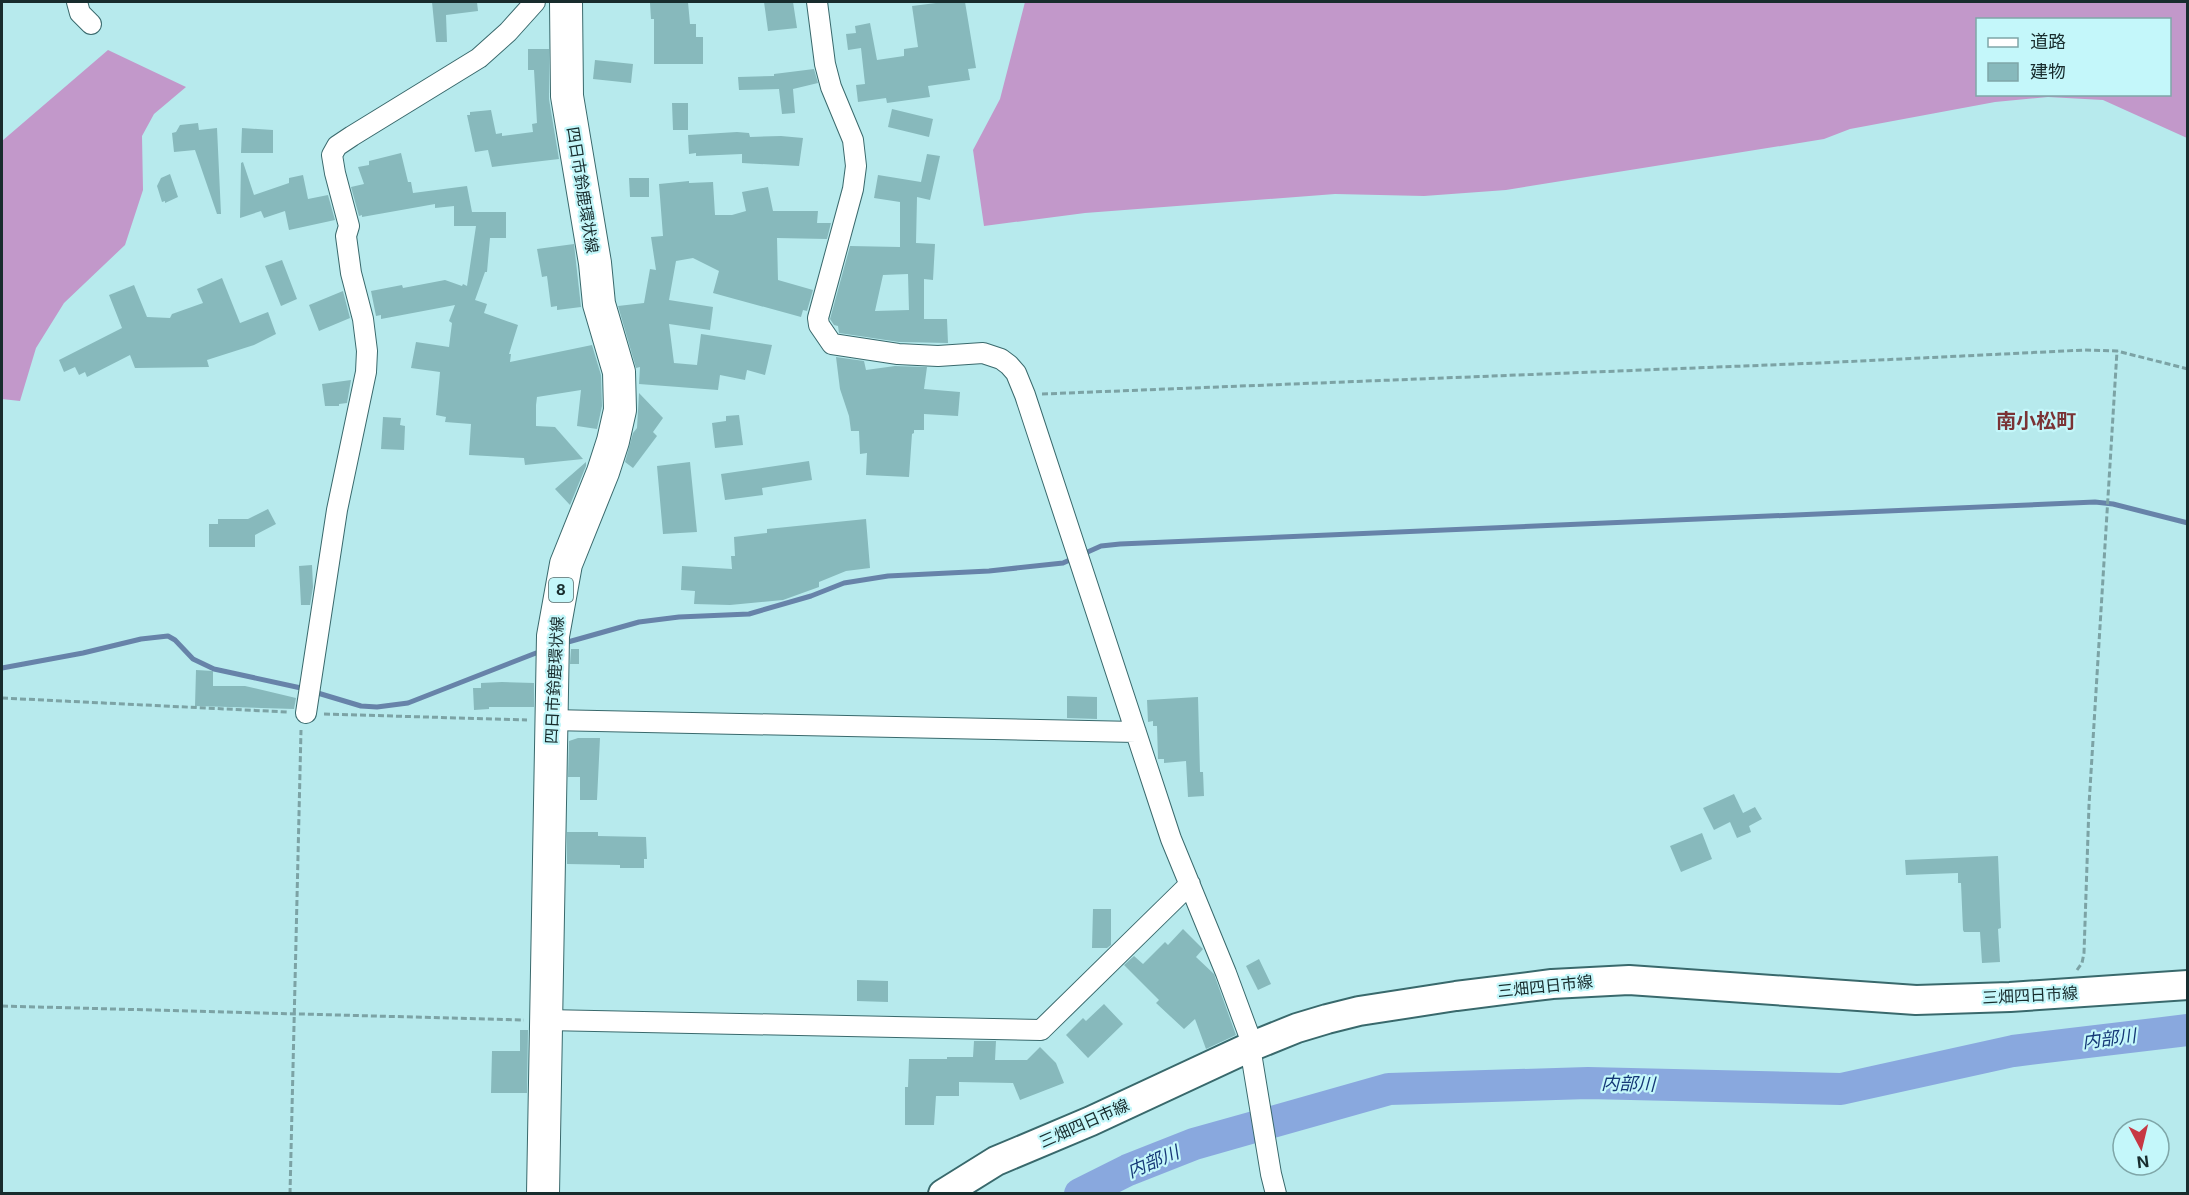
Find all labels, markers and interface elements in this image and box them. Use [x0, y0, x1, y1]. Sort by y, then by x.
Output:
legend [1976, 18, 2171, 96]
text: 道路 [2030, 31, 2066, 52]
text: 建物 [2030, 61, 2066, 82]
street label: 四日市鈴鹿環状線 [563, 125, 603, 255]
district label: 南小松町 [1996, 409, 2076, 433]
road number: 8 [549, 578, 573, 602]
street label: 四日市鈴鹿環状線 [541, 616, 567, 744]
street label: 三畑四日市線 [1496, 971, 1594, 1001]
street label: 三畑四日市線 [1982, 983, 2078, 1007]
water label: 内部川 [2081, 1025, 2139, 1052]
water label: 内部川 [1601, 1073, 1657, 1095]
street label: 三畑四日市線 [1036, 1094, 1132, 1152]
north arrow [2111, 1117, 2171, 1177]
water label: 内部川 [1124, 1141, 1184, 1182]
text: N [2136, 1151, 2150, 1173]

